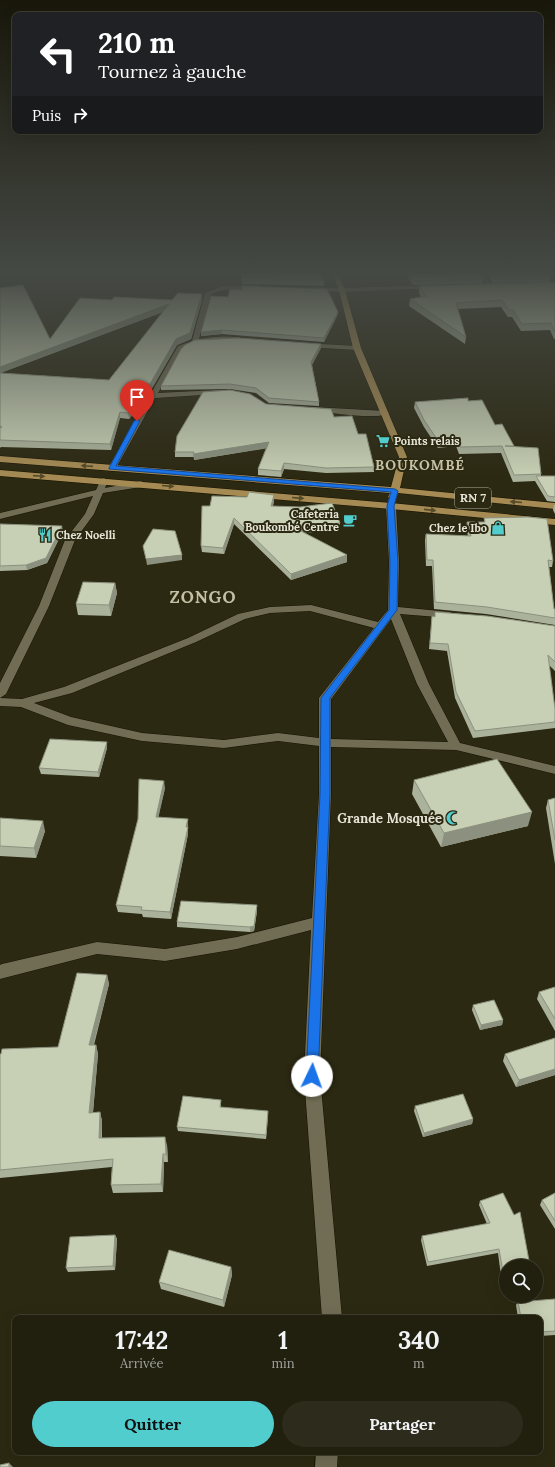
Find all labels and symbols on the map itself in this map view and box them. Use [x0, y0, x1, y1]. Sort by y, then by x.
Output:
pin [120, 380, 154, 421]
supermarket icon: Points relais [375, 433, 391, 449]
place label: Points relais [394, 434, 460, 448]
district label: BOUKOMBÉ [375, 456, 465, 474]
one-way arrow [81, 462, 93, 469]
one-way arrow [33, 473, 45, 479]
one-way arrow [162, 483, 174, 490]
road number: RN 7 [455, 488, 491, 508]
one-way arrow [292, 494, 304, 501]
one-way arrow [510, 499, 522, 505]
one-way arrow [424, 506, 436, 513]
place label: Cafeteria Boukombé Centre [245, 507, 339, 534]
cafe icon: Cafeteria Boukombé Centre [342, 512, 358, 528]
shop icon: Chez le Ibo [490, 520, 506, 536]
place label: Chez le Ibo [429, 521, 487, 535]
restaurant icon: Chez Noelli [37, 527, 53, 543]
place label: Chez Noelli [56, 528, 116, 542]
district label: ZONGO [170, 586, 237, 608]
place label: Grande Mosquée [337, 810, 442, 827]
mosque icon: Grande Mosquée [445, 810, 461, 826]
position arrow [291, 1055, 333, 1097]

